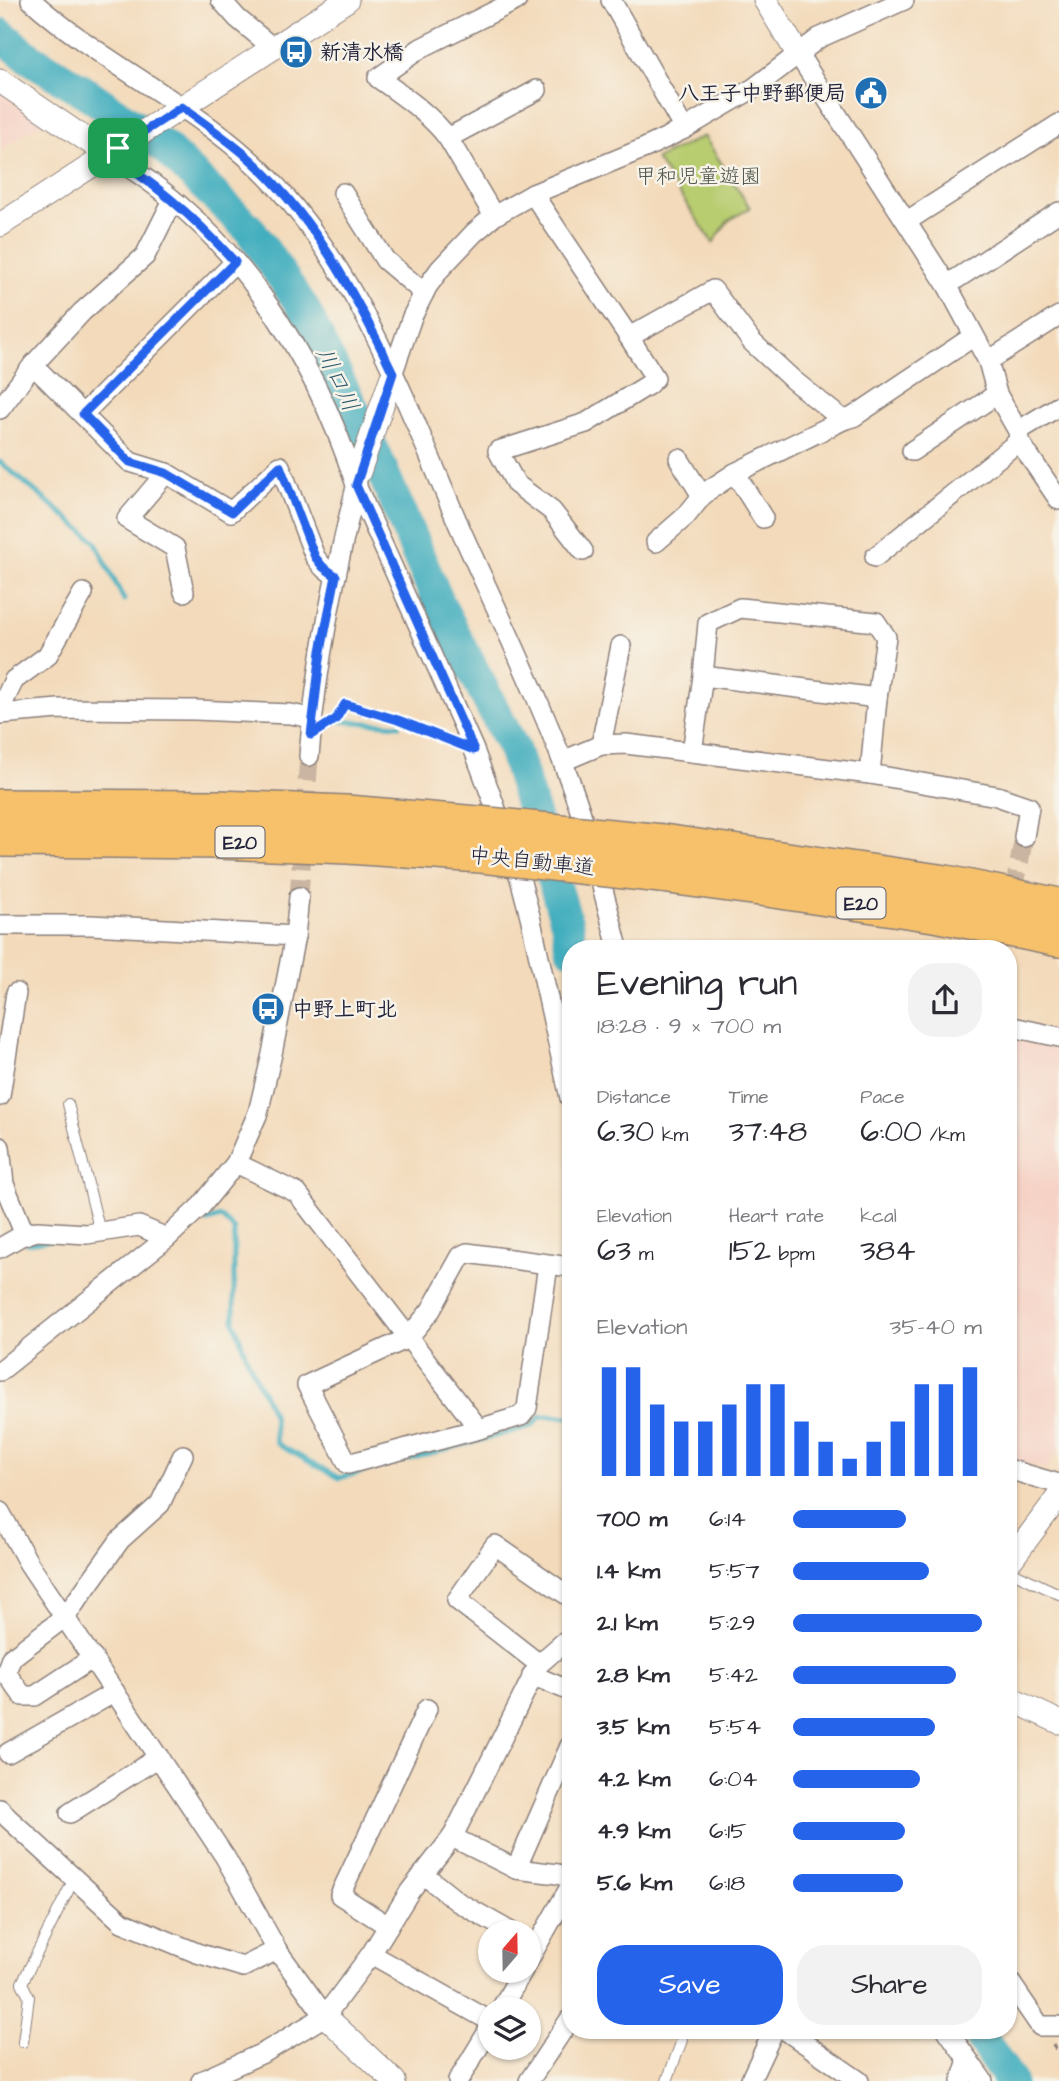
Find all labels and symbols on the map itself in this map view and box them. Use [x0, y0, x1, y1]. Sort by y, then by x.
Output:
bus stop icon: 新清水橋 [277, 33, 315, 71]
place label: 新清水橋 [320, 38, 404, 67]
public building icon: 八王子中野郵便局 [852, 74, 890, 112]
place label: 八王子中野郵便局 [678, 79, 846, 108]
pin [88, 118, 148, 178]
park label: 甲和児童遊園 [635, 162, 761, 191]
water label: 川口川 [308, 341, 367, 417]
road number: E20 [216, 827, 264, 858]
street label: 中央自動車道 [468, 840, 596, 883]
road number: E20 [836, 888, 886, 918]
bus stop icon: 中野上町北 [249, 990, 287, 1028]
place label: 中野上町北 [292, 995, 397, 1024]
north arrow [478, 1920, 541, 1983]

